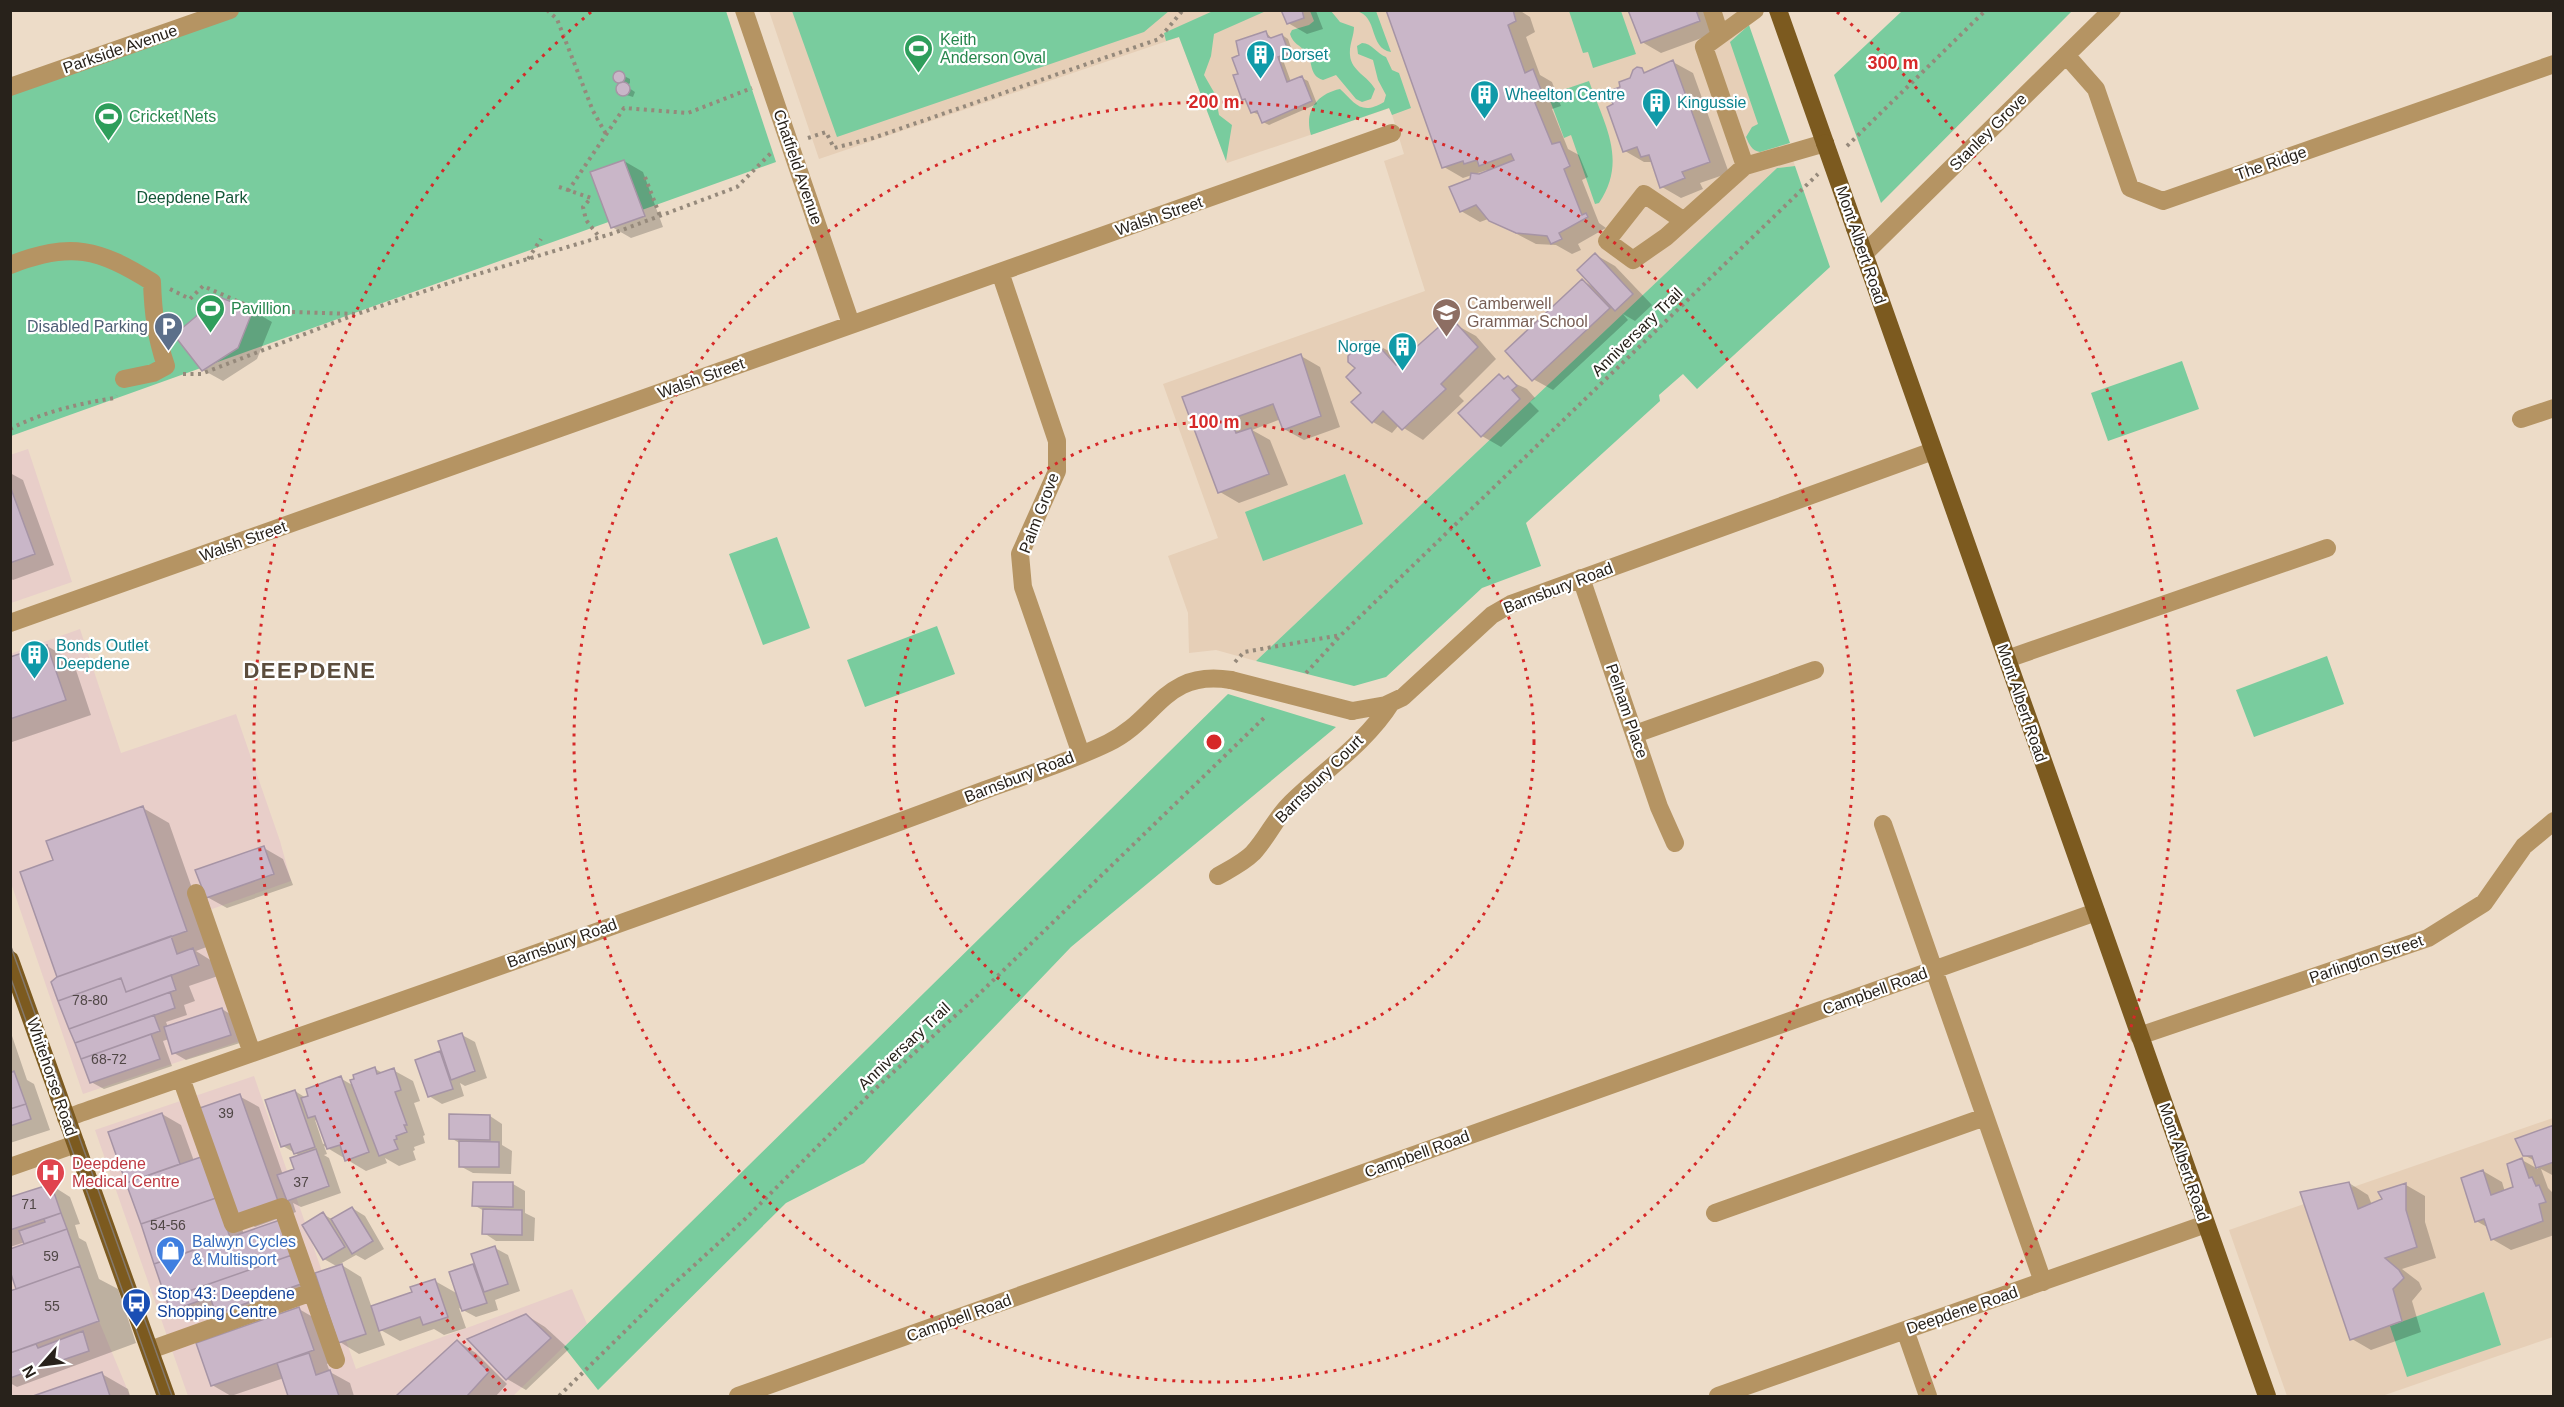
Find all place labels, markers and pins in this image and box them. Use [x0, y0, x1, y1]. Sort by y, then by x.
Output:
place label: Keith Anderson Oval [940, 31, 1046, 66]
sports icon: Keith Anderson Oval [903, 32, 935, 74]
building icon: Dorset [1244, 38, 1276, 80]
place label: Dorset [1281, 46, 1329, 63]
building icon: Wheelton Centre [1468, 78, 1500, 120]
place label: Wheelton Centre [1505, 86, 1625, 103]
building icon: Kingussie [1640, 86, 1672, 128]
place label: Kingussie [1677, 94, 1746, 111]
sports icon: Cricket Nets [92, 100, 124, 142]
place label: Cricket Nets [129, 108, 216, 125]
sports icon: Pavillion [194, 292, 226, 334]
place label: Camberwell Grammar School [1467, 295, 1588, 330]
school or university icon: Camberwell Grammar School [1430, 296, 1462, 338]
place label: Pavillion [231, 300, 291, 317]
parking icon: Disabled Parking [153, 310, 185, 352]
place label: Disabled Parking [27, 318, 148, 335]
building icon: Norge [1386, 330, 1418, 372]
place label: Norge [1337, 338, 1381, 355]
place label: Bonds Outlet Deepdene [56, 637, 149, 672]
building icon: Bonds Outlet Deepdene [19, 638, 51, 680]
centre of rings [1204, 732, 1224, 752]
place label: Deepdene Medical Centre [72, 1155, 180, 1190]
hospital icon: Deepdene Medical Centre [35, 1156, 67, 1198]
place label: Balwyn Cycles & Multisport [192, 1233, 296, 1268]
shop icon: Balwyn Cycles & Multisport [155, 1234, 187, 1276]
place label: Stop 43: Deepdene Shopping Centre [157, 1285, 295, 1320]
bus stop icon: Stop 43: Deepdene Shopping Centre [120, 1286, 152, 1328]

